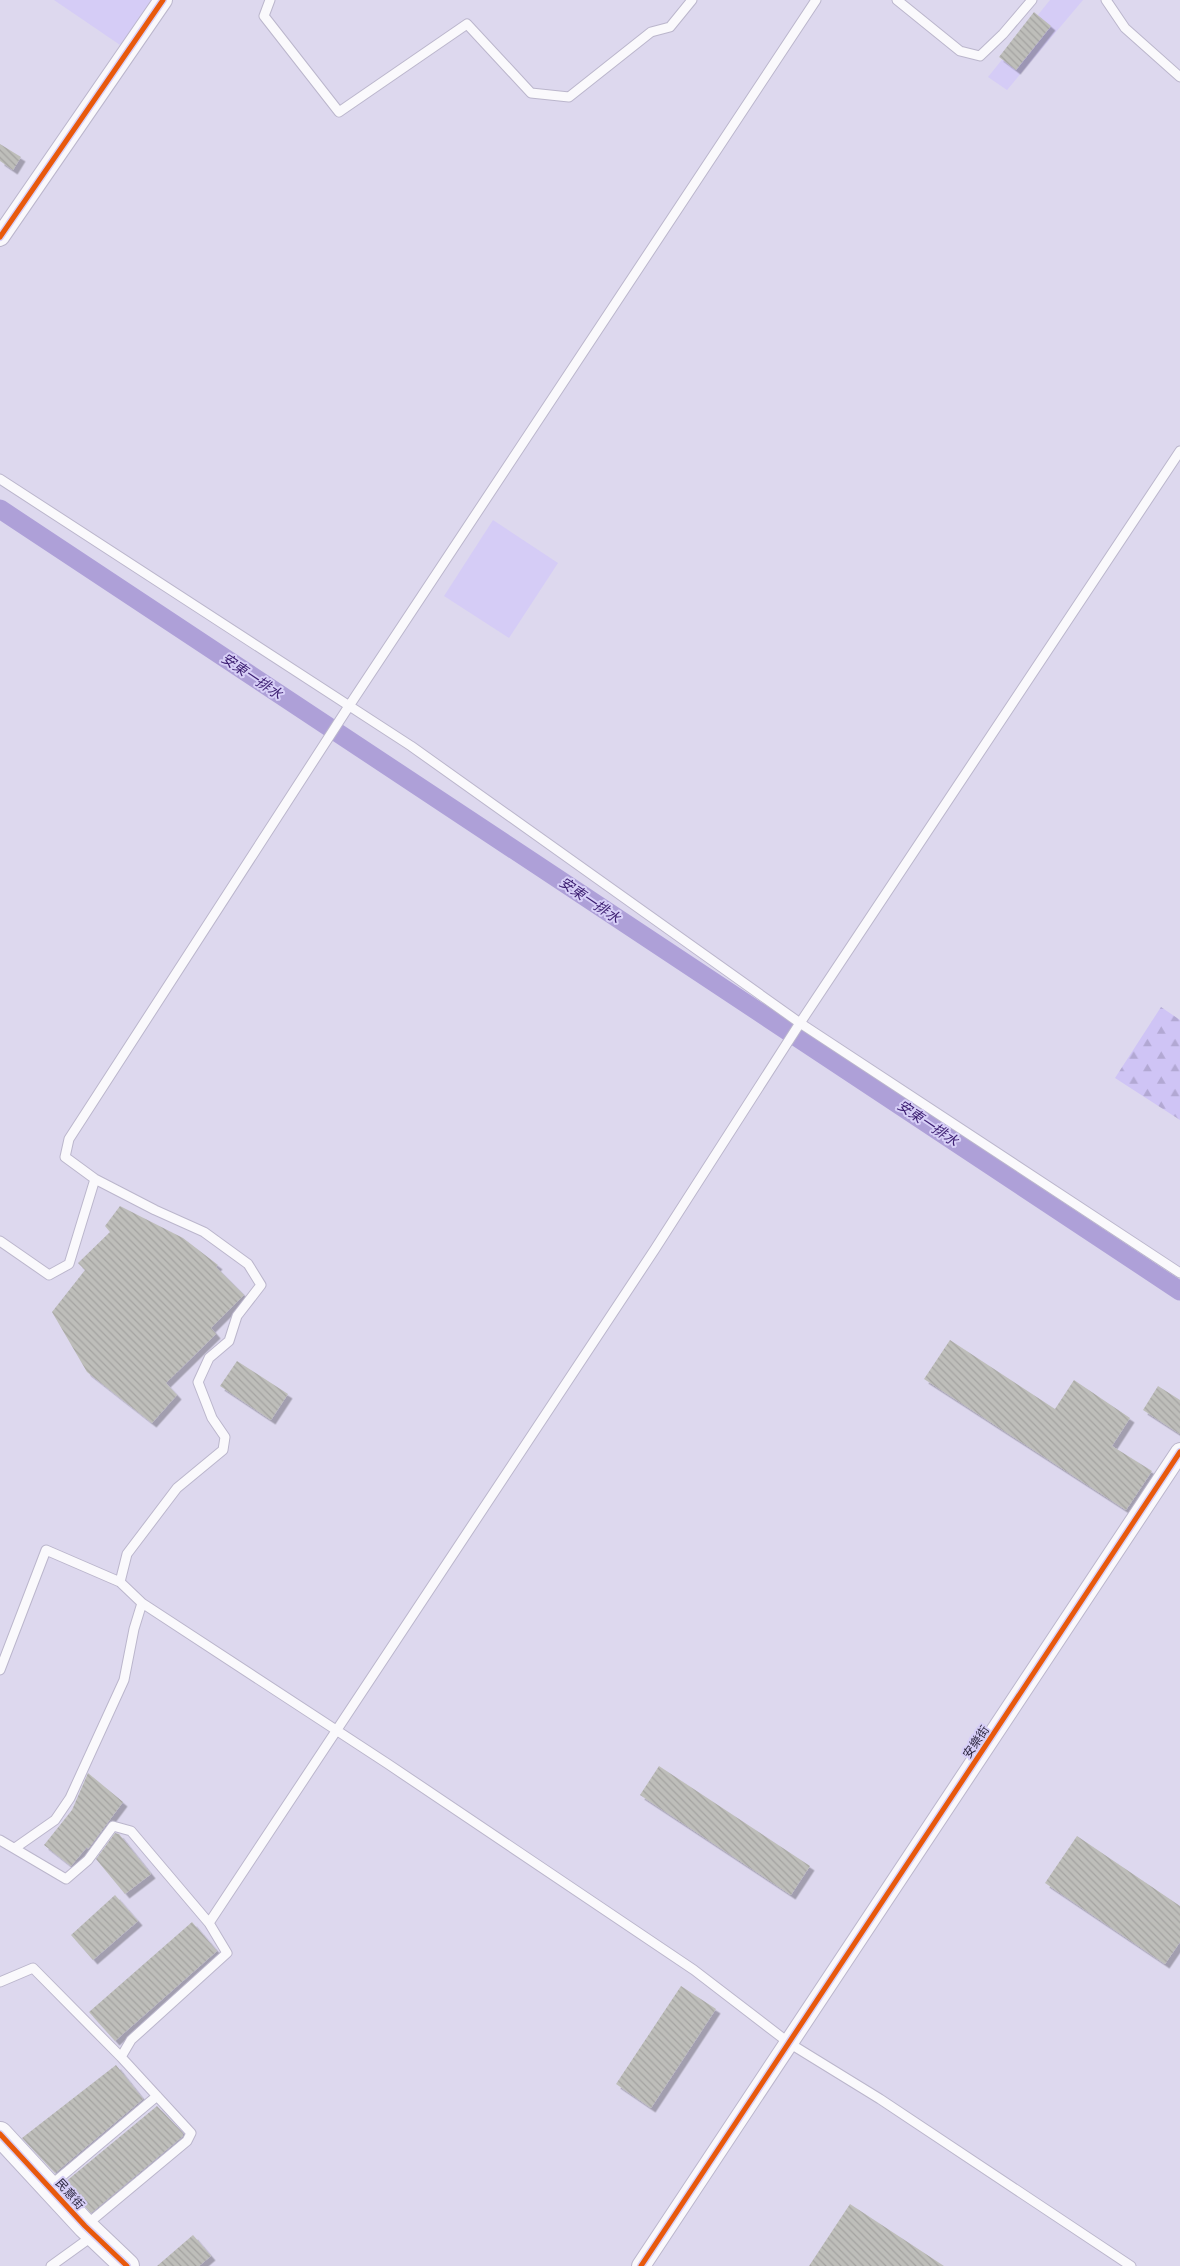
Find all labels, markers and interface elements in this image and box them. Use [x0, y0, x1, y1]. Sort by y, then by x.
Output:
water label: 安東一排水 [218, 649, 287, 704]
water label: 安東一排水 [556, 873, 625, 928]
water label: 安東一排水 [894, 1096, 963, 1151]
street label: 安樂街 [959, 1723, 992, 1761]
street label: 民意街 [53, 2175, 88, 2212]

